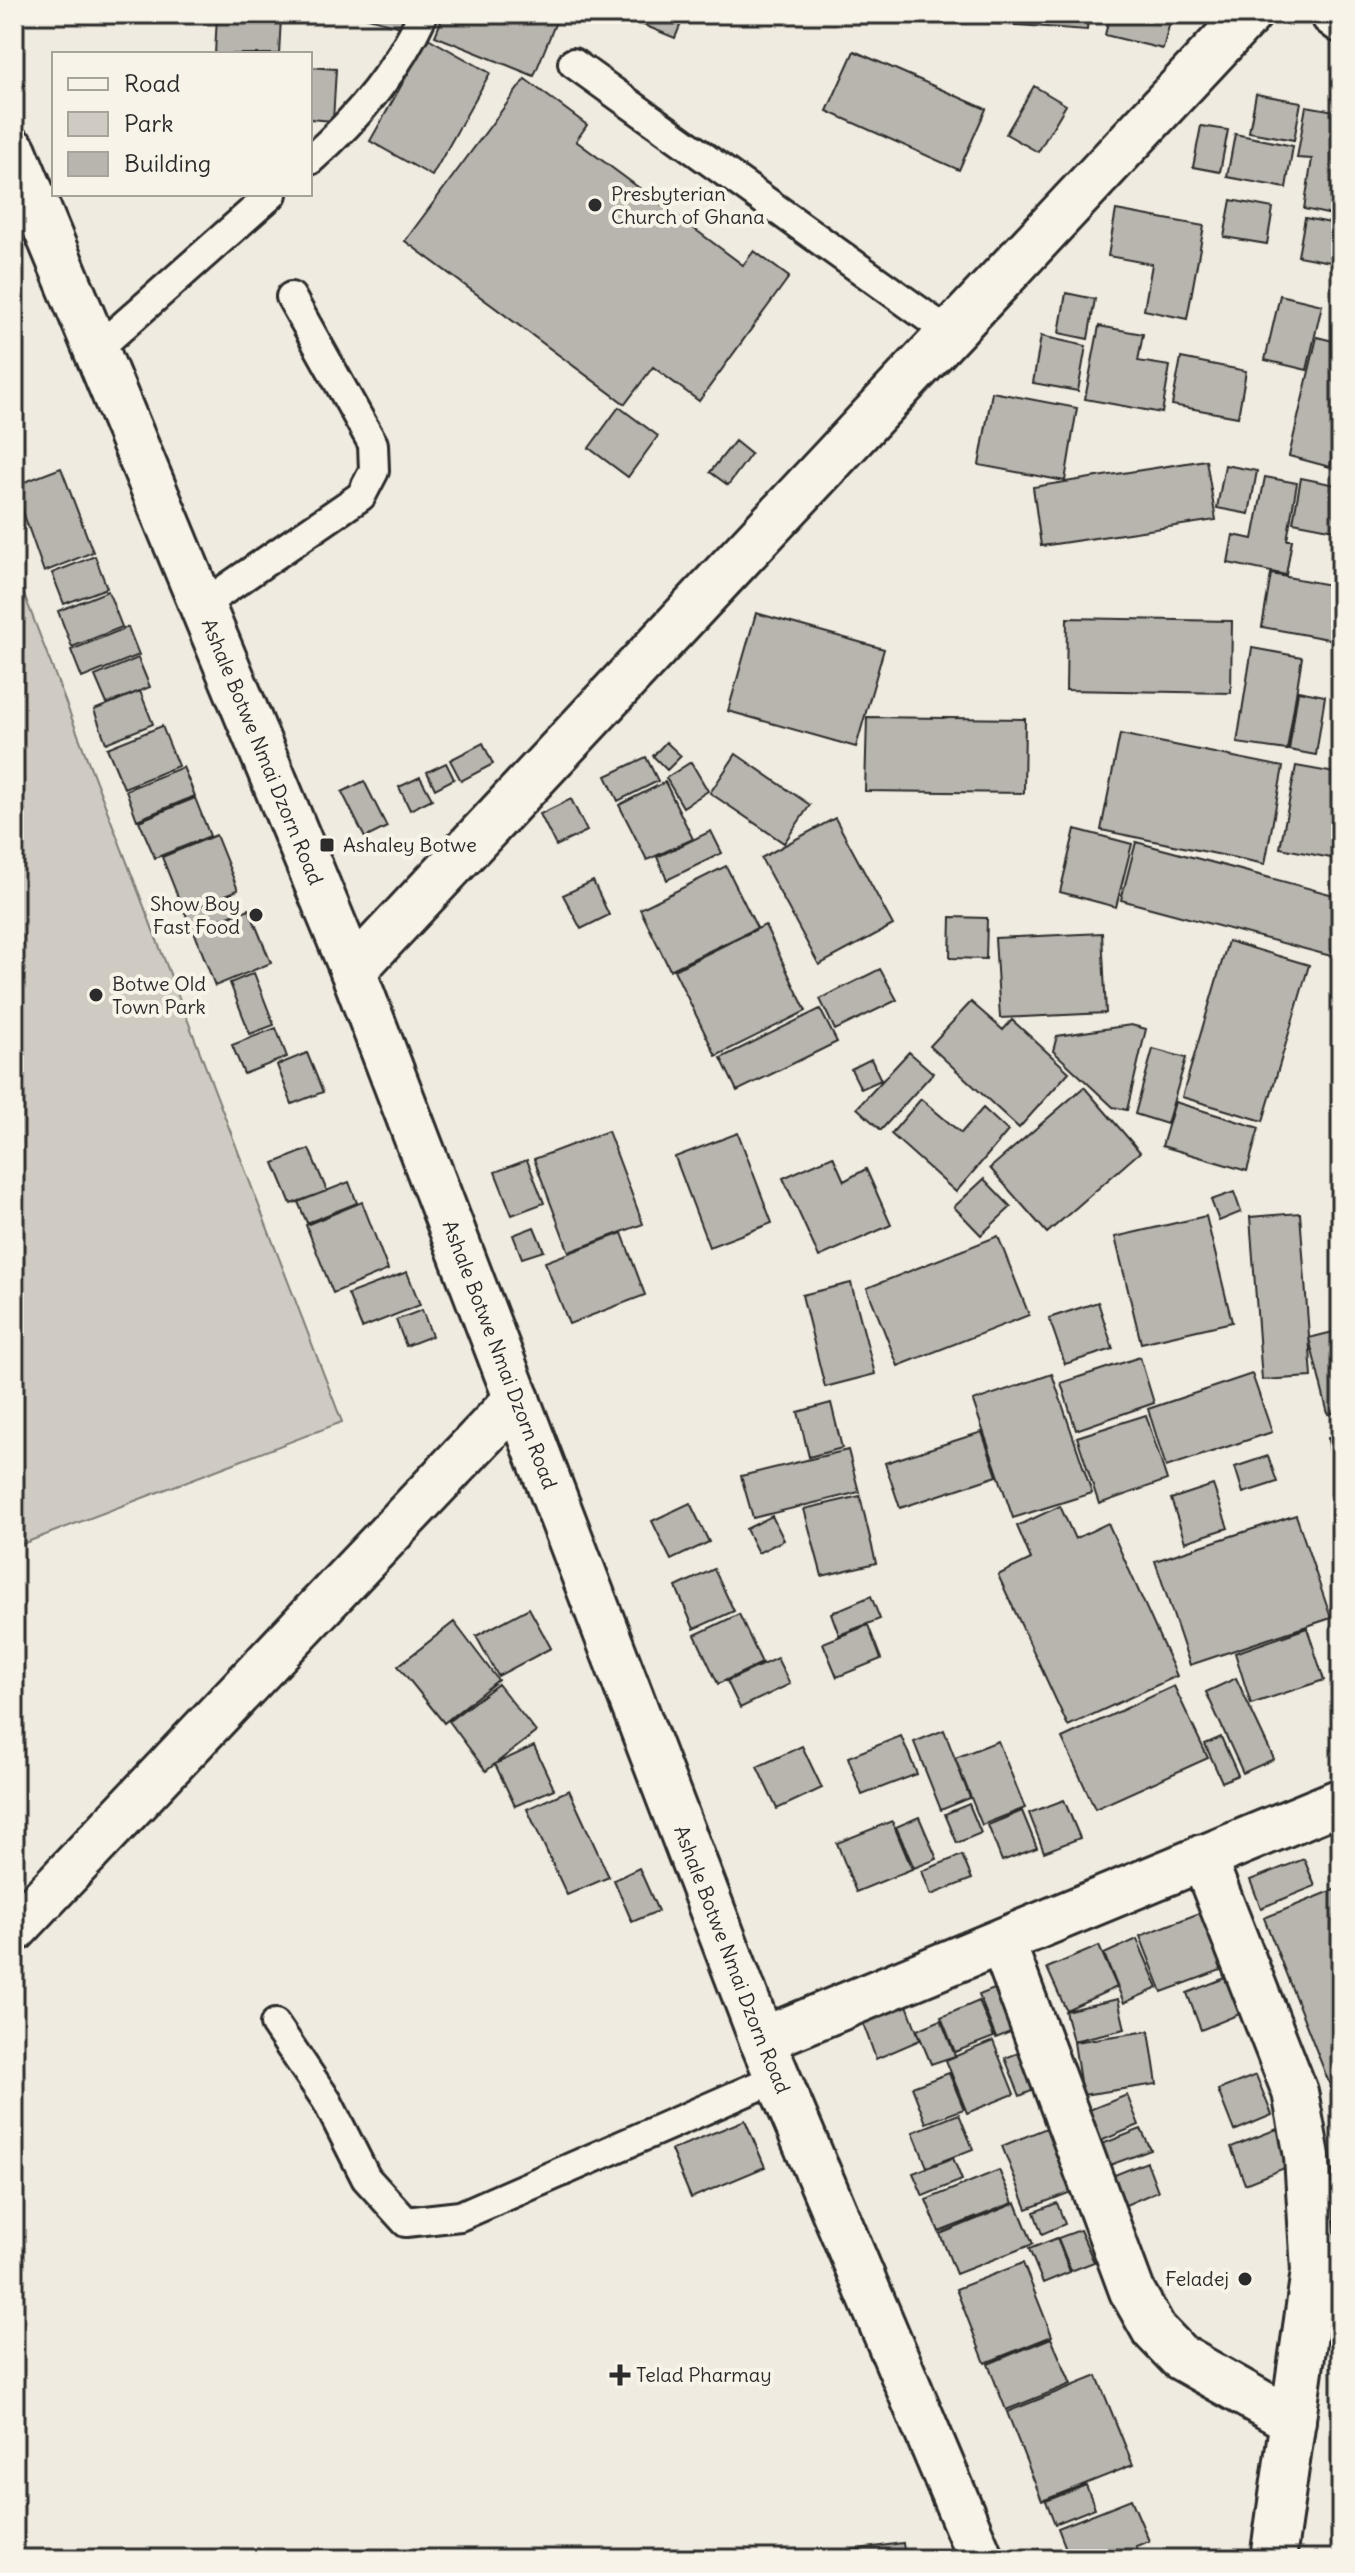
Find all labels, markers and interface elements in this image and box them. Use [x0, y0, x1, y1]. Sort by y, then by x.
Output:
legend [52, 52, 312, 196]
text: Road [124, 68, 180, 98]
text: Park [124, 108, 174, 138]
text: Building [124, 148, 211, 178]
place label: Presbyterian Church of Ghana [611, 181, 765, 229]
marker: Presbyterian Church of Ghana [586, 196, 604, 214]
street label: Ashale Botwe Nmai Dzorn Road [197, 615, 329, 888]
place label: Ashaley Botwe [343, 832, 477, 857]
marker: Ashaley Botwe [318, 836, 336, 854]
place label: Show Boy Fast Food [150, 891, 240, 939]
marker: Show Boy Fast Food [247, 906, 265, 924]
place label: Botwe Old Town Park [112, 971, 206, 1019]
marker: Botwe Old Town Park [87, 986, 105, 1004]
street label: Ashale Botwe Nmai Dzorn Road [438, 1217, 563, 1492]
street label: Ashale Botwe Nmai Dzorn Road [669, 1822, 796, 2097]
place label: Feladej [1165, 2266, 1229, 2291]
marker: Feladej [1236, 2270, 1254, 2288]
place label: Telad Pharmay [636, 2362, 772, 2387]
marker: Telad Pharmay [611, 2366, 629, 2384]

